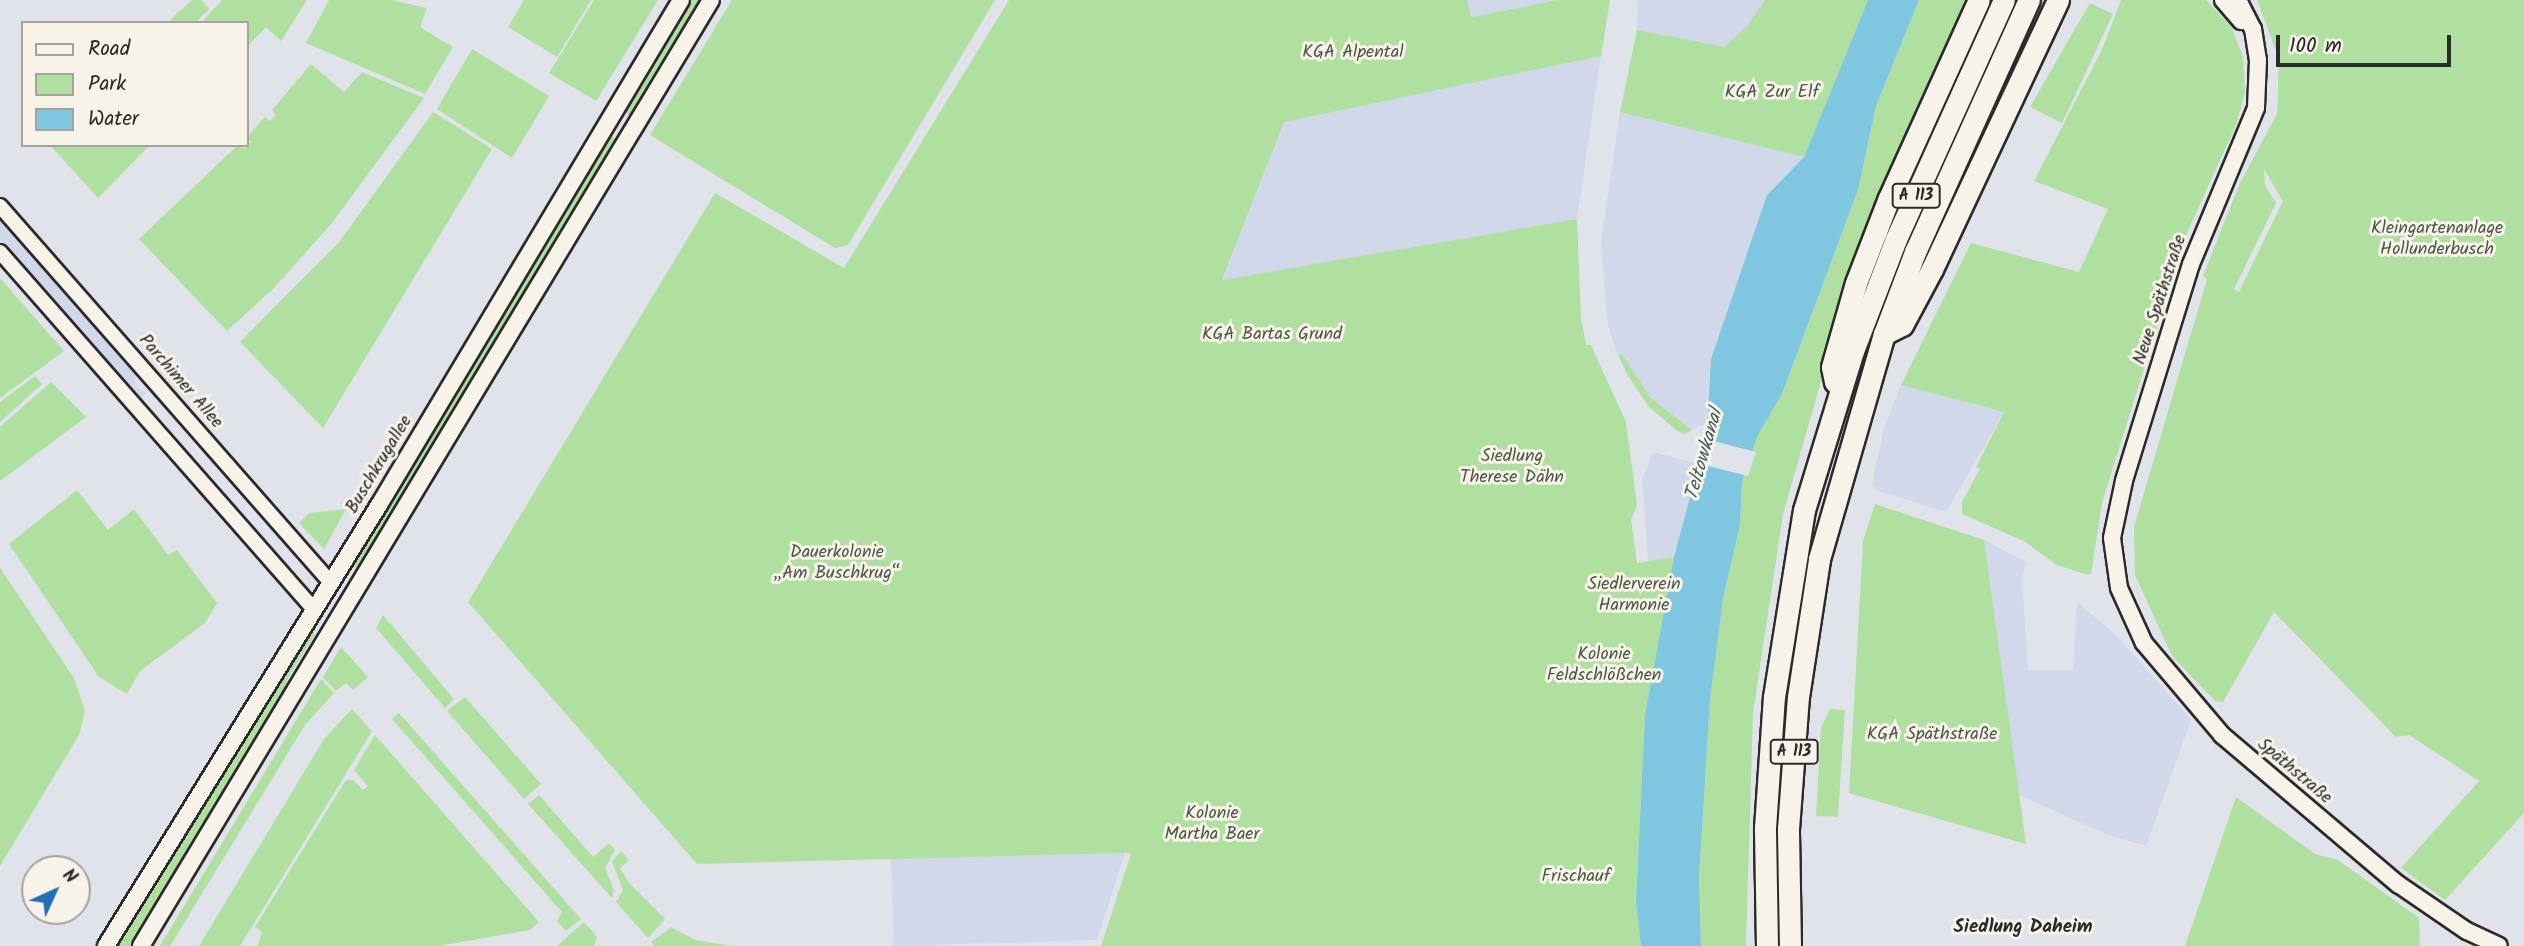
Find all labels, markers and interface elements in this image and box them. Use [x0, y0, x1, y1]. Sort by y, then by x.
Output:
legend [21, 21, 248, 147]
scale bar [2279, 21, 2454, 65]
text: 100 m [2289, 30, 2342, 63]
text: Road [88, 33, 130, 66]
park label: KGA Alpental [1302, 42, 1404, 64]
text: Park [88, 68, 126, 101]
park label: KGA Zur Elf [1725, 82, 1819, 104]
text: Water [88, 103, 139, 136]
road number: A 113 [1892, 184, 1940, 208]
park label: Kleingartenanlage Hollunderbusch [2371, 219, 2503, 262]
street label: Neue Späthstraße [2130, 232, 2192, 368]
park label: KGA Bartas Grund [1202, 324, 1342, 346]
street label: Parchimer Allee [133, 331, 227, 433]
water label: Teltowkanal [1681, 407, 1729, 503]
street label: Buschkrugallee [342, 412, 418, 518]
park label: Siedlung Therese Dähn [1460, 447, 1564, 490]
park label: Dauerkolonie „Am Buschkrug“ [773, 543, 901, 586]
park label: Siedlerverein Harmonie [1587, 575, 1681, 618]
park label: Kolonie Feldschlößchen [1547, 645, 1661, 688]
park label: KGA Späthstraße [1867, 724, 1997, 746]
street label: Späthstraße [2252, 735, 2336, 809]
road number: A 113 [1770, 740, 1818, 764]
park label: Kolonie Martha Baer [1165, 804, 1259, 846]
north arrow [21, 855, 91, 925]
text: N [55, 862, 84, 891]
park label: Frischauf [1542, 866, 1610, 888]
district label: Siedlung Daheim [1953, 917, 2093, 939]

